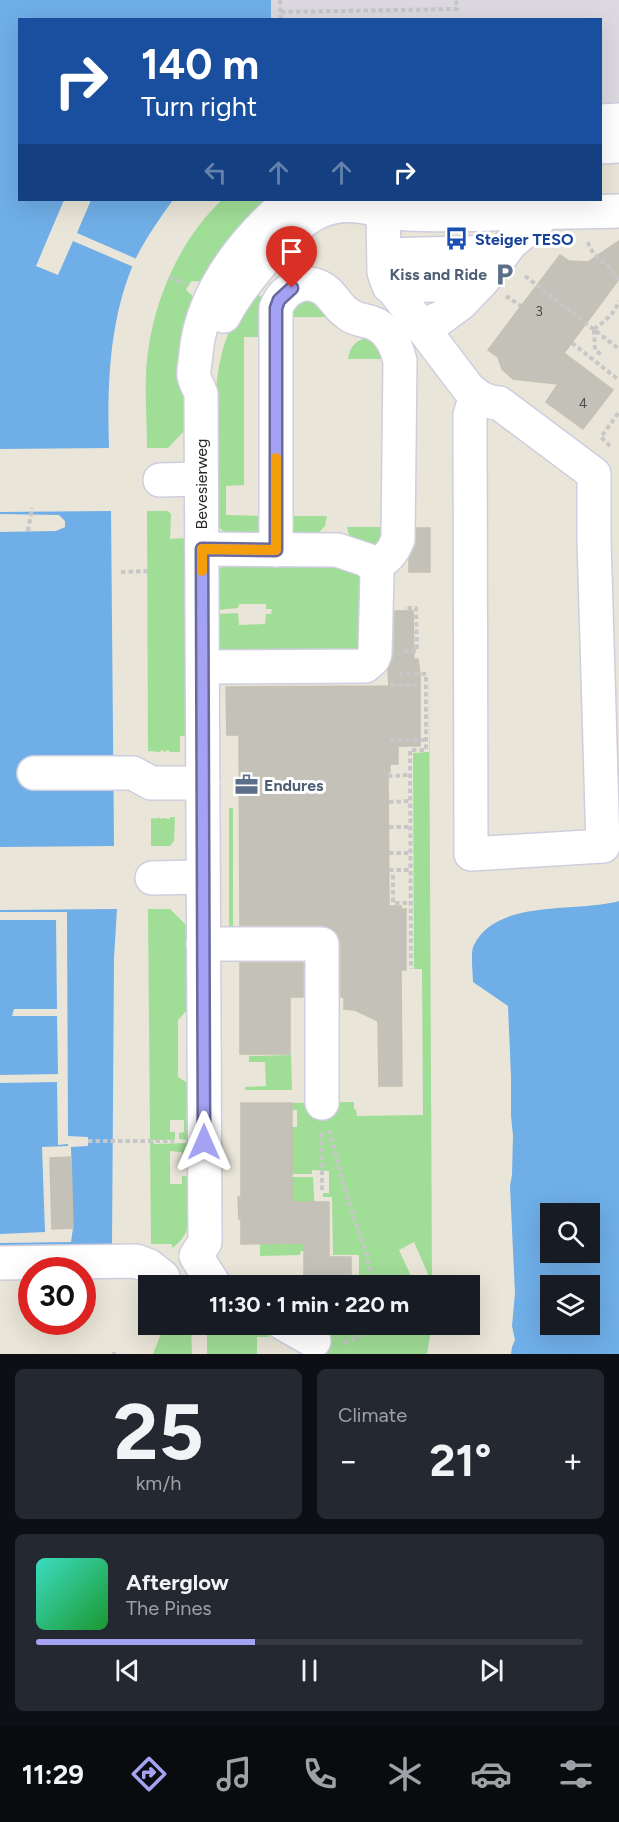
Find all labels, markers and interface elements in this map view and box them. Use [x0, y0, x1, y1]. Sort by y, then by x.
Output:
text: 140 m [141, 39, 259, 90]
icon: right [42, 42, 120, 120]
text: Turn right [141, 90, 257, 123]
icon: left [199, 156, 232, 189]
icon: ahead [262, 156, 295, 189]
icon: ahead [325, 156, 358, 189]
icon: right [388, 156, 421, 189]
pin [266, 226, 317, 288]
bus stop icon: Steiger TESO [444, 226, 470, 252]
place label: Steiger TESO [475, 230, 574, 249]
icon: arrive [275, 235, 308, 268]
parking icon: Kiss and Ride [492, 261, 518, 287]
place label: Kiss and Ride [390, 265, 487, 284]
house number: 3 [535, 303, 543, 320]
house number: 4 [579, 395, 588, 412]
street label: Bevesierweg [192, 439, 211, 529]
office icon: Endures [233, 772, 259, 798]
place label: Endures [264, 776, 324, 795]
position arrow [172, 1110, 236, 1174]
map controls [540, 1203, 600, 1335]
button: search [540, 1203, 600, 1263]
speed limit sign: 30 [18, 1257, 96, 1335]
button: layers [540, 1275, 600, 1335]
text: 11:30 · 1 min · 220 m [209, 1291, 409, 1318]
text: 25 [113, 1385, 204, 1479]
text: Climate [338, 1403, 407, 1427]
text: 21° [429, 1433, 492, 1487]
text: − [338, 1441, 359, 1480]
text: + [562, 1441, 583, 1480]
text: km/h [136, 1471, 181, 1495]
text: Afterglow [126, 1569, 229, 1596]
text: The Pines [126, 1596, 212, 1620]
icon: previous [111, 1654, 144, 1687]
icon: pause [293, 1654, 326, 1687]
icon: next [475, 1654, 508, 1687]
icon: directions [128, 1753, 170, 1795]
icon: music [213, 1753, 255, 1795]
icon: phone [299, 1753, 341, 1795]
icon: climate [384, 1753, 426, 1795]
icon: car [470, 1753, 512, 1795]
icon: filters [555, 1753, 597, 1795]
text: 11:29 [22, 1758, 84, 1791]

